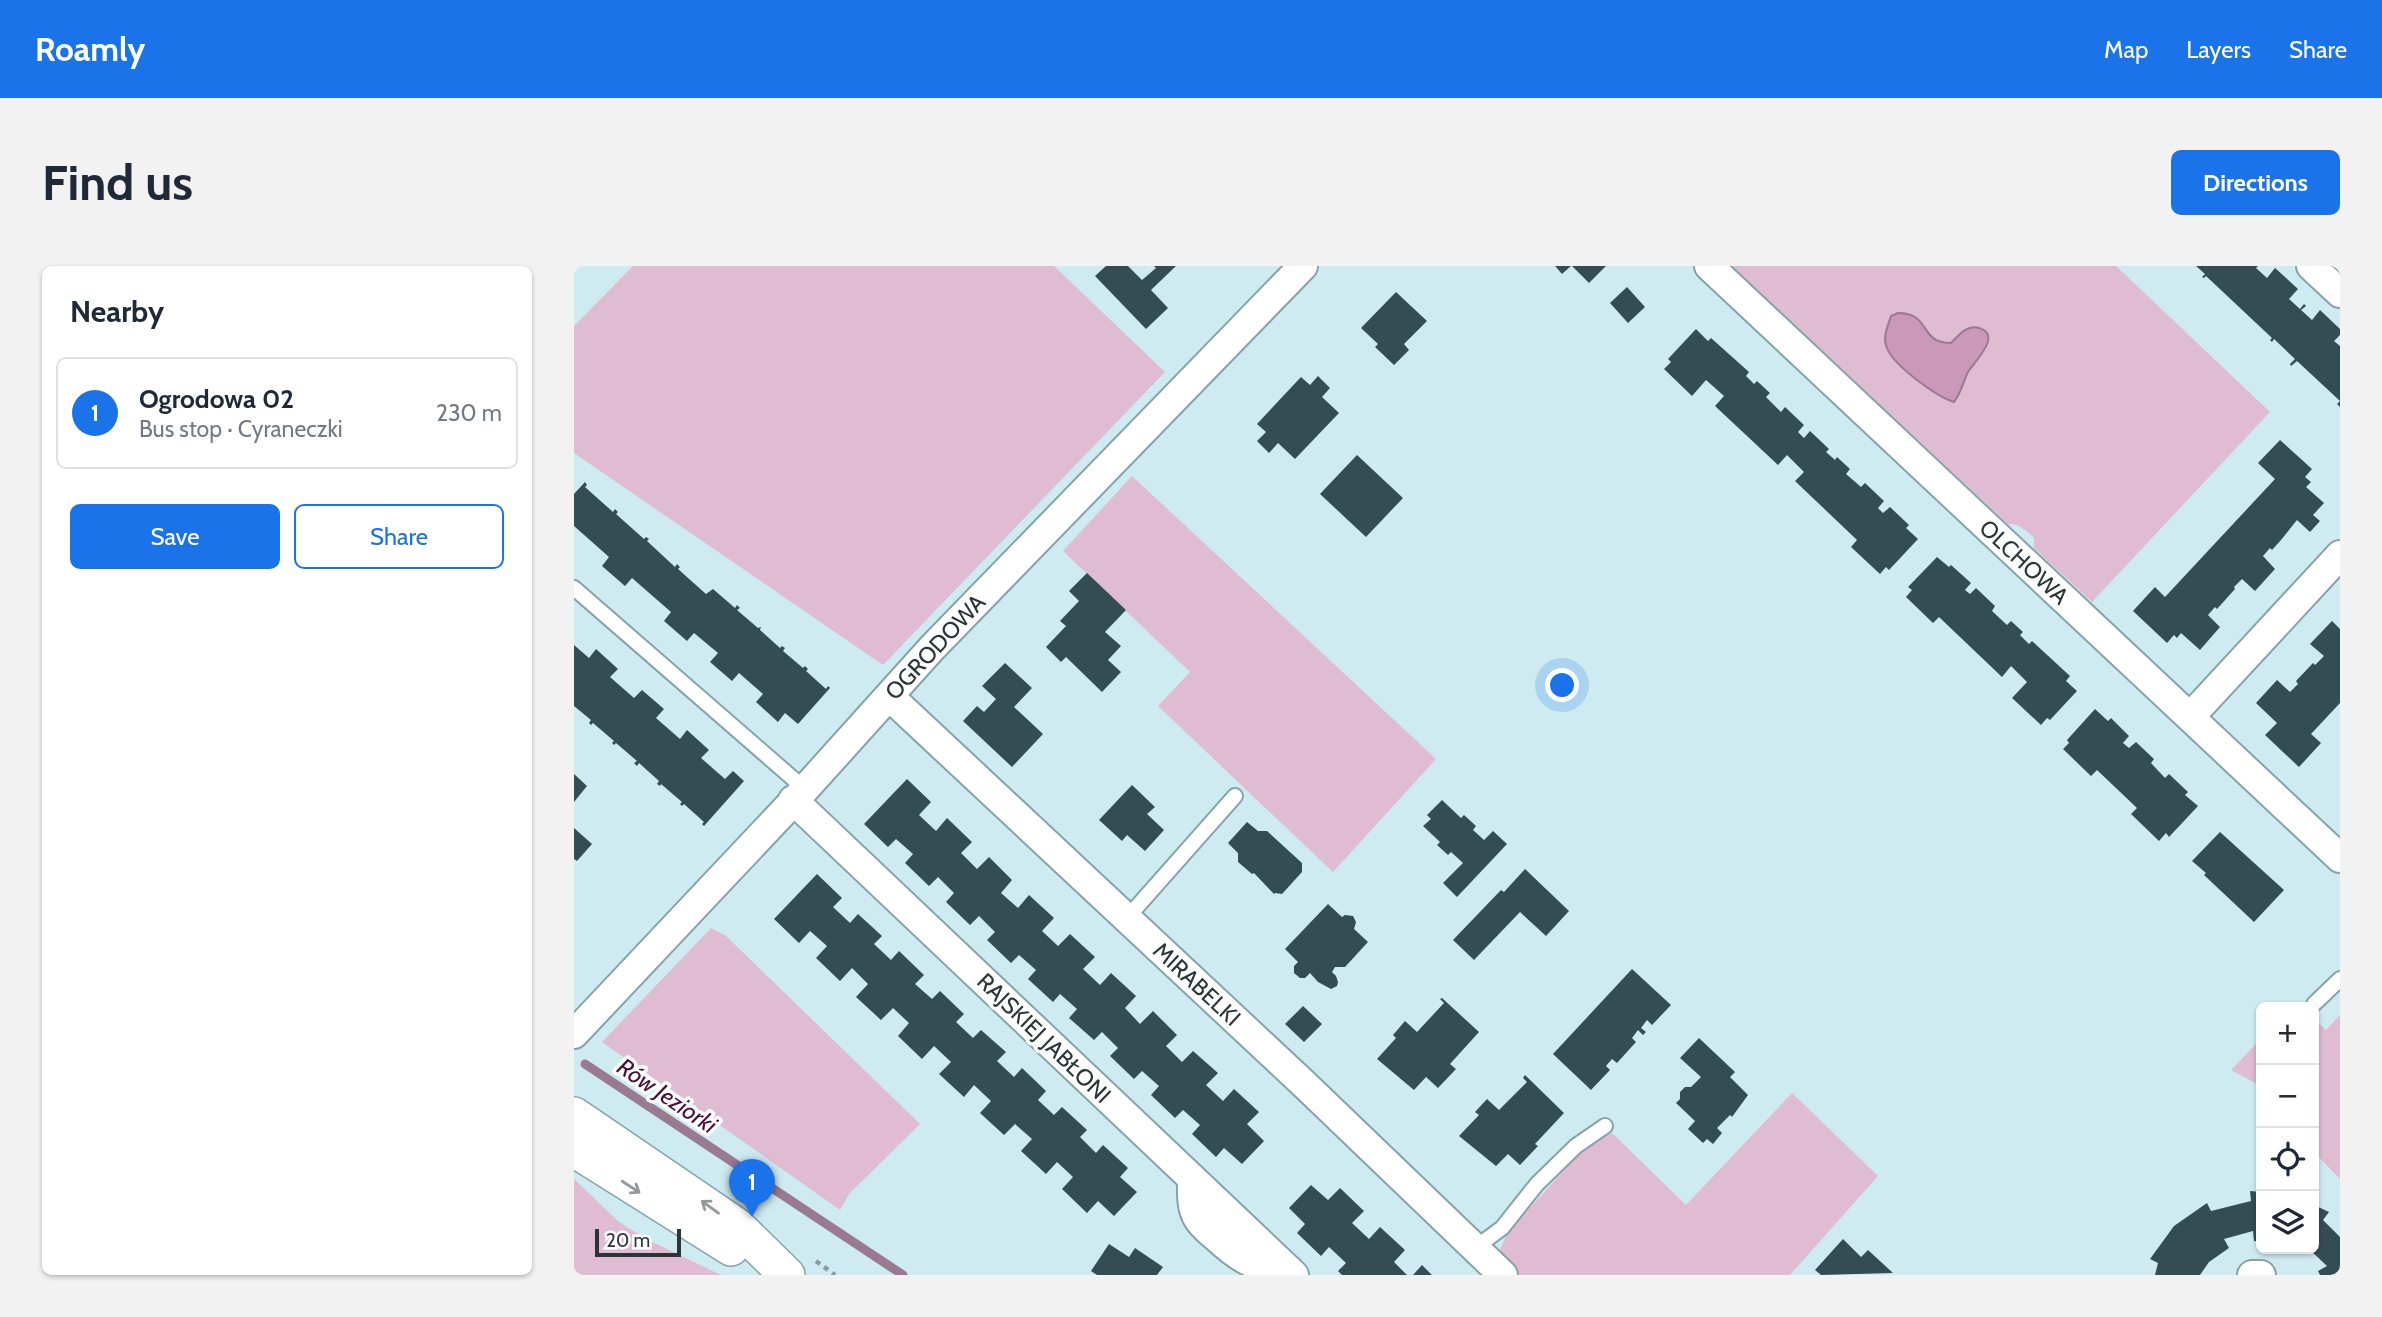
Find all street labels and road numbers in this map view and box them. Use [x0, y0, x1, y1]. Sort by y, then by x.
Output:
street label: OLCHOWA [1974, 514, 2074, 610]
street label: OGRODOWA [879, 588, 991, 706]
street label: MIRABELKI [1147, 936, 1247, 1032]
street label: RAJSKIEJ JABŁONI [971, 967, 1117, 1109]

